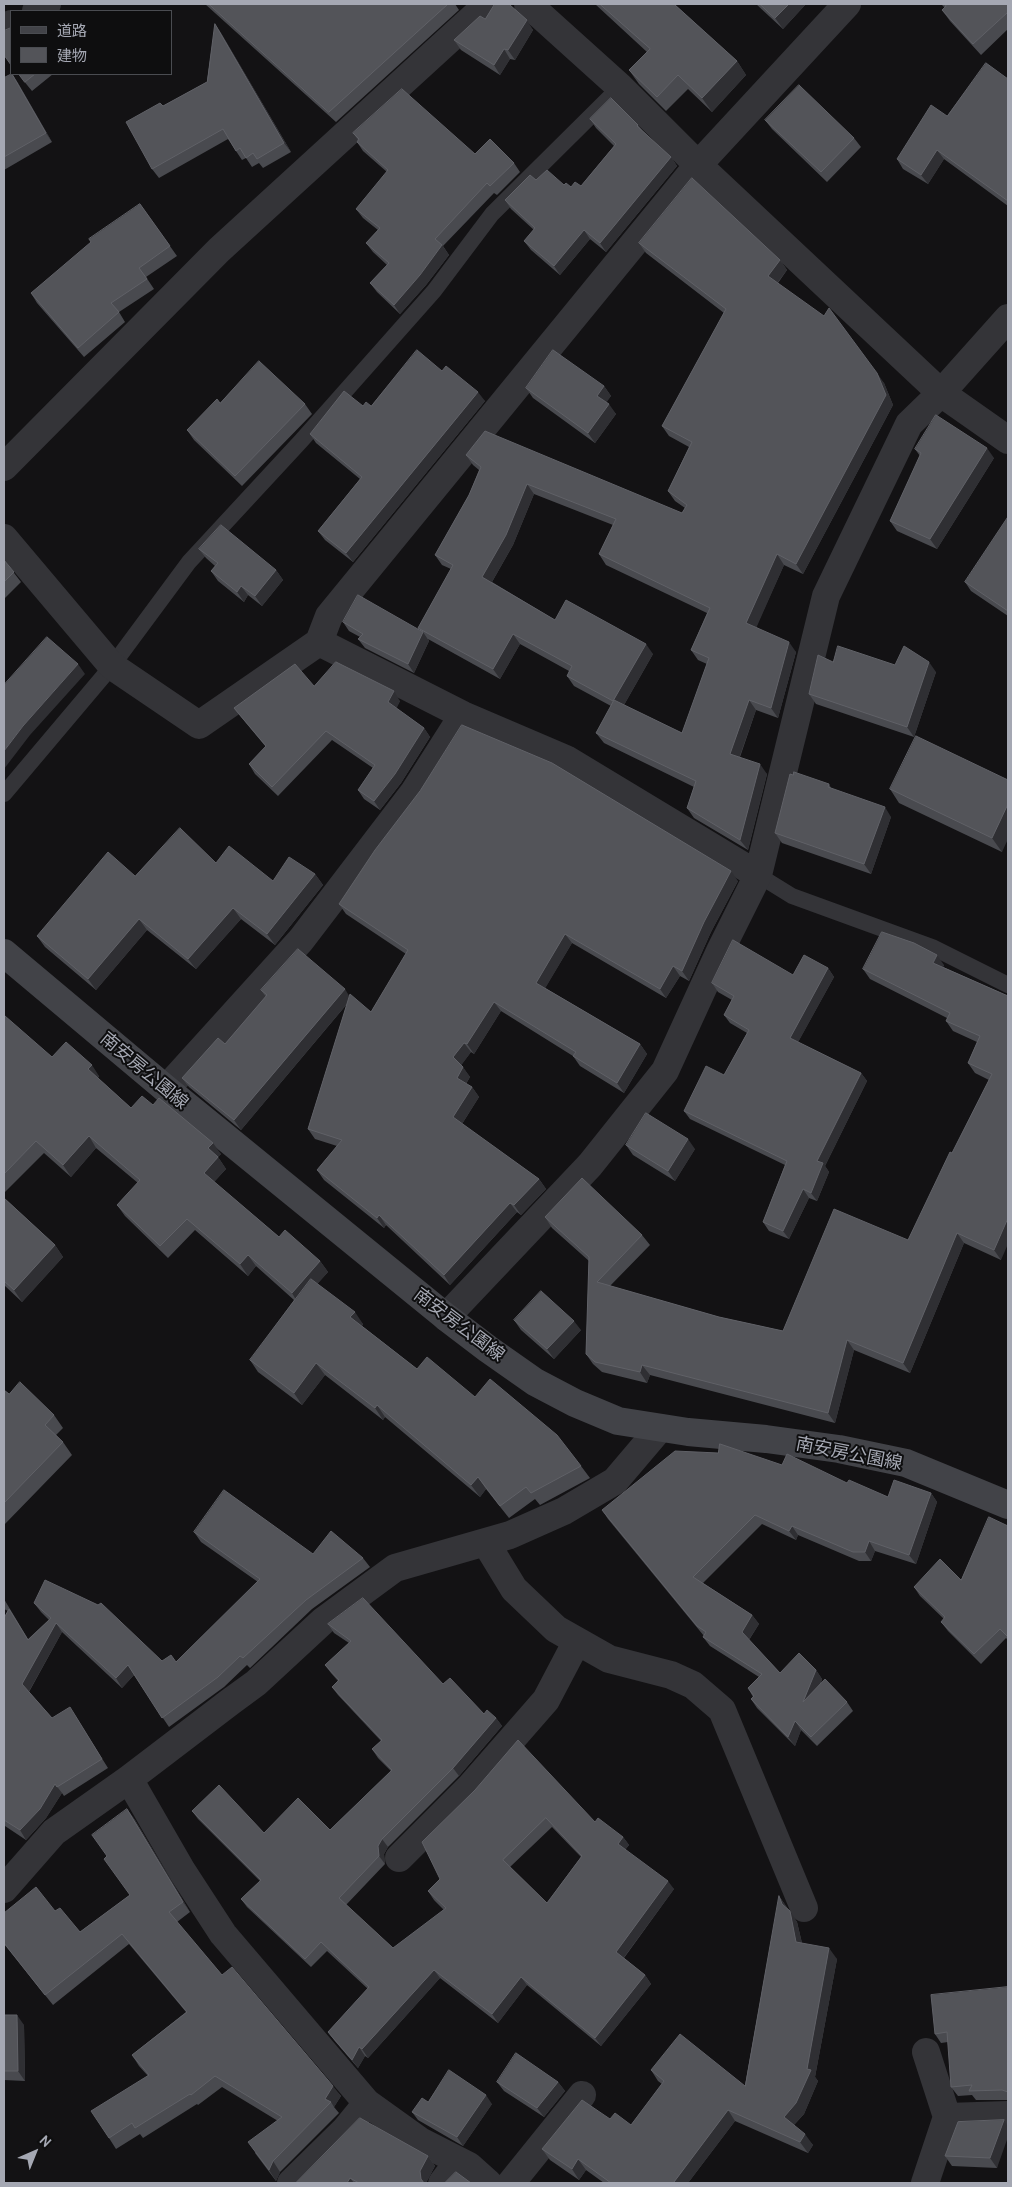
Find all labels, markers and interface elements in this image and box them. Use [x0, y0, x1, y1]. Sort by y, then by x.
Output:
legend [10, 10, 172, 75]
text: 道路 [57, 22, 87, 40]
text: 建物 [57, 47, 87, 65]
street label: 南安房公園線 [96, 1028, 192, 1114]
street label: 南安房公園線 [409, 1284, 509, 1366]
street label: 南安房公園線 [794, 1433, 904, 1475]
north arrow [10, 2127, 60, 2177]
text: N [36, 2131, 55, 2151]

